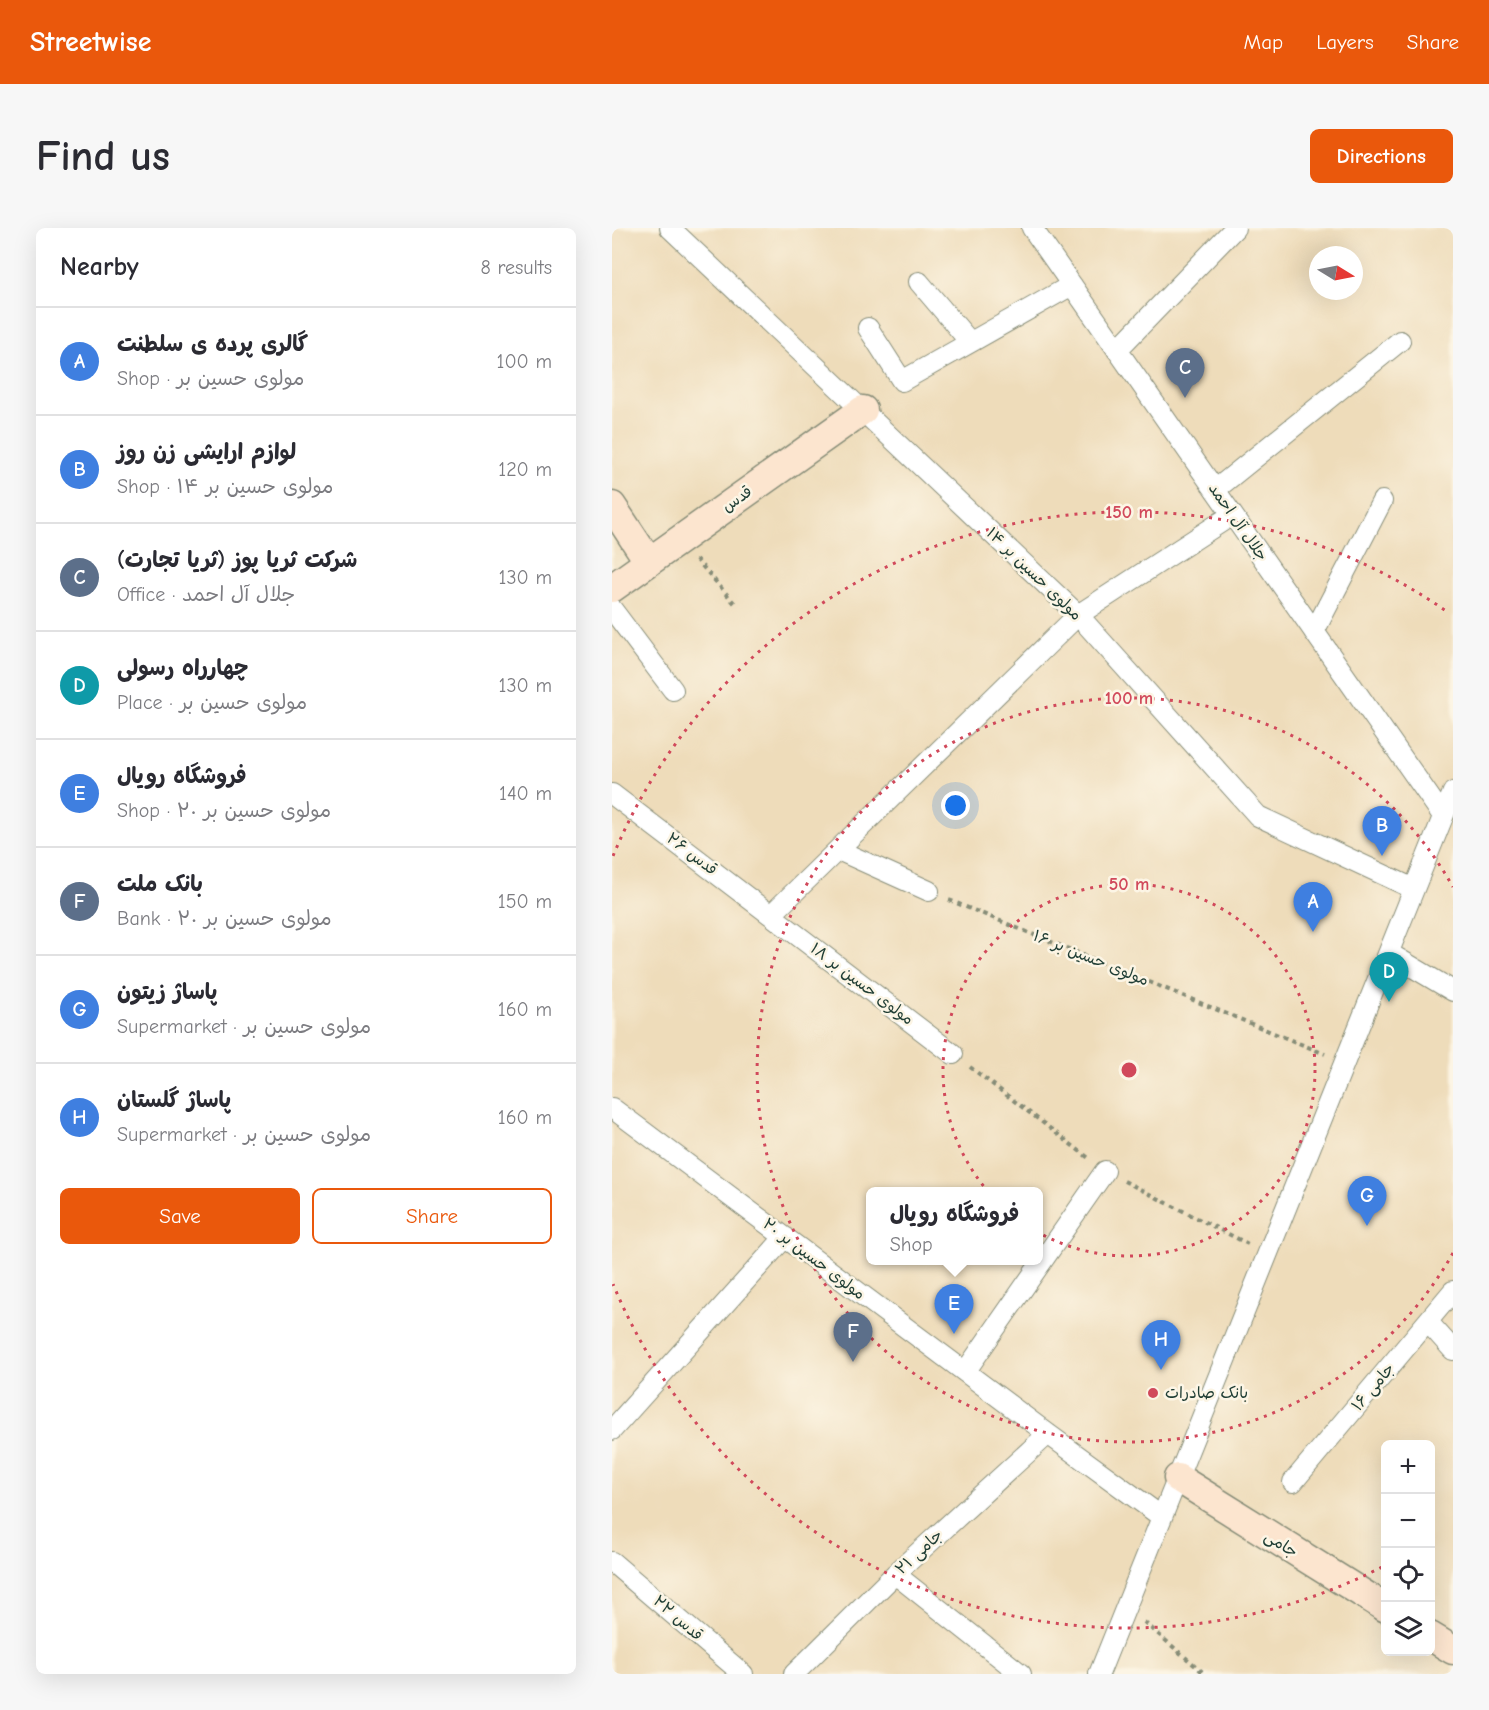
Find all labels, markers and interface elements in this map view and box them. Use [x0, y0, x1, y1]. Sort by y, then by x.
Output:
text: Streetwise [30, 26, 151, 58]
text: Map [1244, 30, 1283, 54]
text: Layers [1316, 30, 1374, 54]
text: Share [1407, 30, 1459, 54]
button: Directions [1310, 129, 1453, 183]
text: Find us [36, 132, 170, 181]
north arrow [1309, 246, 1363, 300]
text: Nearby [60, 252, 139, 282]
text: 8 results [480, 256, 552, 279]
text: گالری پرده ی سلطنت [117, 331, 308, 357]
pin: C [1166, 348, 1204, 398]
text: A [74, 350, 85, 373]
text: 100 m [497, 350, 552, 373]
text: Shop · مولوی حسین بر [117, 367, 304, 390]
text: لوازم ارایشی زن روز [117, 439, 296, 465]
text: B [73, 458, 86, 481]
text: 120 m [498, 458, 552, 481]
text: Shop · مولوی حسین بر ۱۴ [117, 475, 333, 498]
street label: جلال آل احمد [1205, 480, 1271, 564]
street label: قدس [718, 482, 756, 516]
text: 150 m [1105, 502, 1153, 523]
street label: مولوی حسین بر ۱۴ [982, 524, 1085, 625]
text: شرکت ثریا پوز (ثریا تجارت) [117, 547, 357, 573]
text: C [73, 566, 86, 589]
text: 130 m [499, 566, 552, 589]
text: Office · جلال آل احمد [117, 583, 295, 606]
text: چهارراه رسولی [117, 655, 248, 681]
text: D [73, 674, 86, 697]
text: 130 m [499, 674, 552, 697]
text: 100 m [1105, 688, 1153, 709]
text: Place · مولوی حسین بر [117, 691, 307, 714]
text: فروشگاه رویال [117, 763, 247, 789]
text: E [74, 782, 85, 805]
text: 140 m [499, 782, 552, 805]
your location [941, 791, 970, 820]
text: Shop · مولوی حسین بر ۲۰ [117, 799, 331, 822]
pin: B [1362, 806, 1402, 856]
street label: قدس ۲۶ [663, 829, 721, 879]
text: بانک ملت [117, 871, 203, 897]
text: 50 m [1109, 874, 1149, 895]
pin: A [1294, 882, 1332, 932]
text: F [74, 890, 85, 913]
text: 150 m [498, 890, 552, 913]
text: Bank · مولوی حسین بر ۲۰ [117, 907, 332, 930]
street label: مولوی حسین بر ۱۶ [1030, 927, 1151, 990]
street label: مولوی حسین بر ۱۸ [806, 939, 917, 1029]
pin: D [1370, 952, 1408, 1002]
text: پاساژ زیتون [117, 979, 217, 1005]
text: G [72, 998, 87, 1021]
text: 160 m [498, 998, 552, 1021]
text: Supermarket · مولوی حسین بر [117, 1015, 371, 1038]
centre of rings [1119, 1060, 1139, 1080]
text: پاساژ گلستان [117, 1087, 231, 1113]
text: H [72, 1106, 87, 1129]
text: 160 m [498, 1106, 552, 1129]
text: Supermarket · مولوی حسین بر [117, 1123, 371, 1146]
pin: G [1348, 1176, 1386, 1226]
popup [866, 1187, 1043, 1265]
button: Save [60, 1188, 300, 1244]
button: Share [312, 1188, 552, 1244]
text: فروشگاه رویال [890, 1201, 1019, 1227]
street label: مولوی حسین بر ۲۰ [759, 1215, 869, 1304]
text: Shop [890, 1233, 933, 1256]
pin: E [934, 1284, 974, 1334]
pin: F [834, 1312, 872, 1362]
pin: H [1142, 1320, 1180, 1370]
street label: جامی ۱۶ [1348, 1360, 1399, 1415]
place label: بانک صادرات [1165, 1384, 1248, 1402]
marker: بانک صادرات [1146, 1386, 1160, 1400]
map controls [1381, 1440, 1435, 1656]
button: + [1381, 1440, 1435, 1494]
button: − [1381, 1494, 1435, 1548]
street label: جامی ۲۱ [892, 1526, 947, 1579]
street label: جامی [1261, 1527, 1301, 1562]
button: locate [1381, 1548, 1435, 1602]
street label: قدس ۲۲ [650, 1592, 706, 1644]
button: layers [1381, 1602, 1435, 1656]

